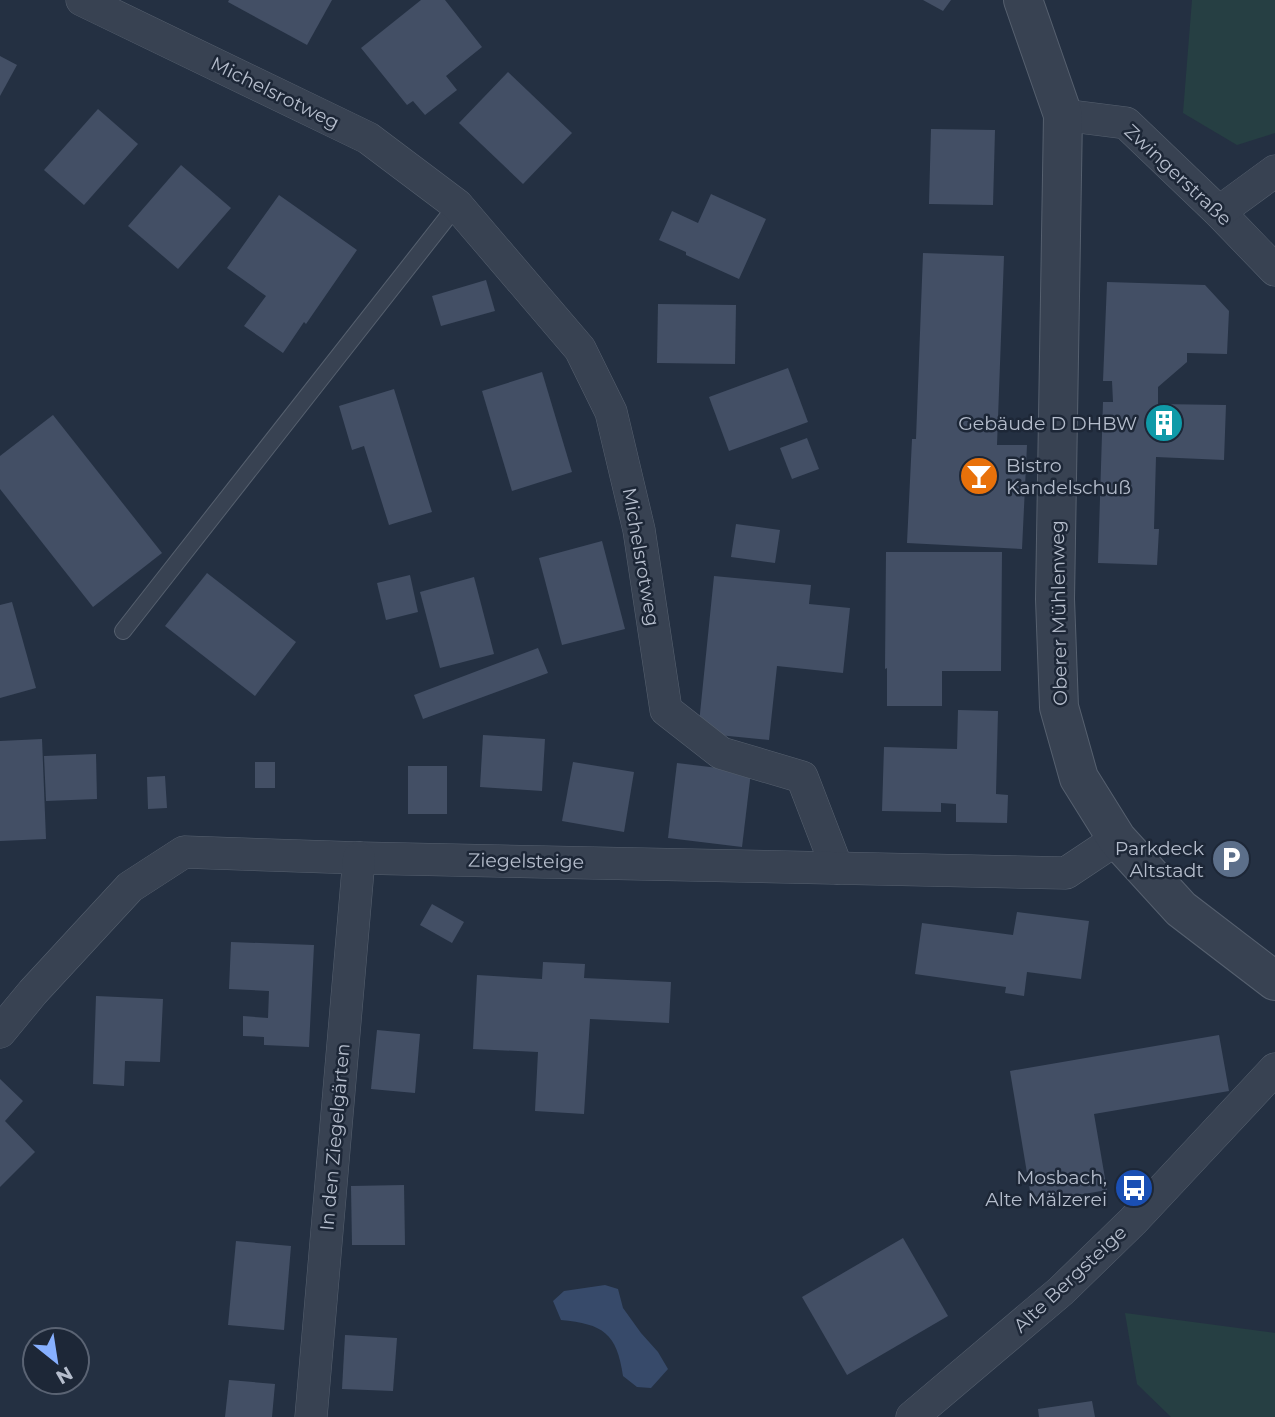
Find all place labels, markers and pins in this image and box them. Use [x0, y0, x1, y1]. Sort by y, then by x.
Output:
building icon: Gebäude D DHBW [1143, 402, 1185, 444]
place label: Gebäude D DHBW [958, 412, 1137, 435]
place label: Bistro Kandelschuß [1006, 454, 1131, 499]
bar icon: Bistro Kandelschuß [958, 455, 1000, 497]
place label: Parkdeck Altstadt [1115, 837, 1205, 882]
parking icon: Parkdeck Altstadt [1210, 838, 1252, 880]
place label: Mosbach, Alte Mälzerei [985, 1166, 1107, 1211]
bus stop icon: Mosbach, Alte Mälzerei [1113, 1167, 1155, 1209]

